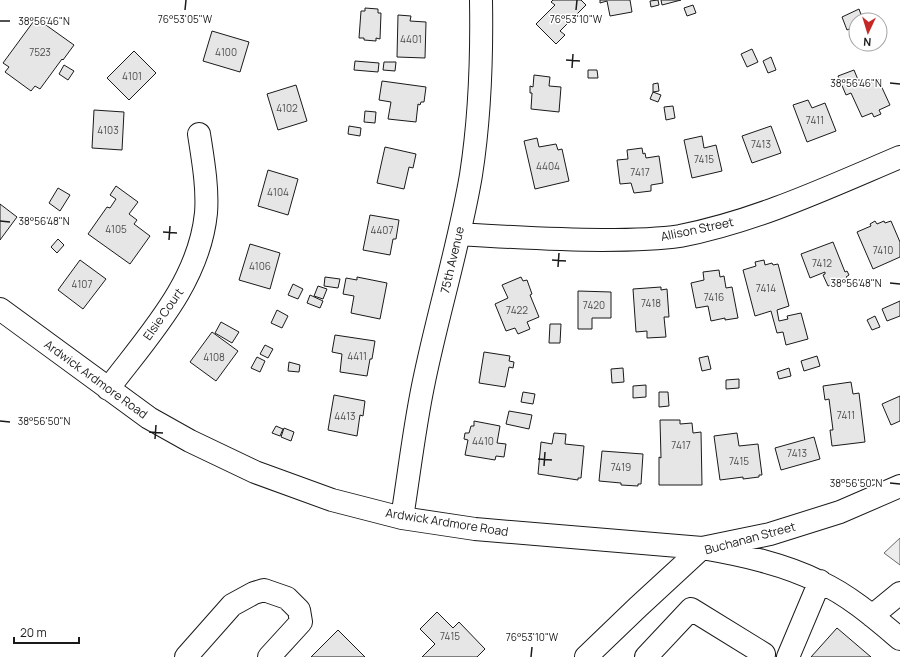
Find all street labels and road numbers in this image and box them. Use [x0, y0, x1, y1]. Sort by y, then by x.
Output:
street label: Allison Street [659, 213, 735, 245]
street label: 75th Avenue [436, 225, 468, 295]
street label: Elsie Court [139, 284, 187, 343]
street label: Ardwick Ardmore Road [41, 336, 151, 422]
street label: Ardwick Ardmore Road [384, 504, 510, 540]
street label: Buchanan Street [703, 518, 798, 558]

